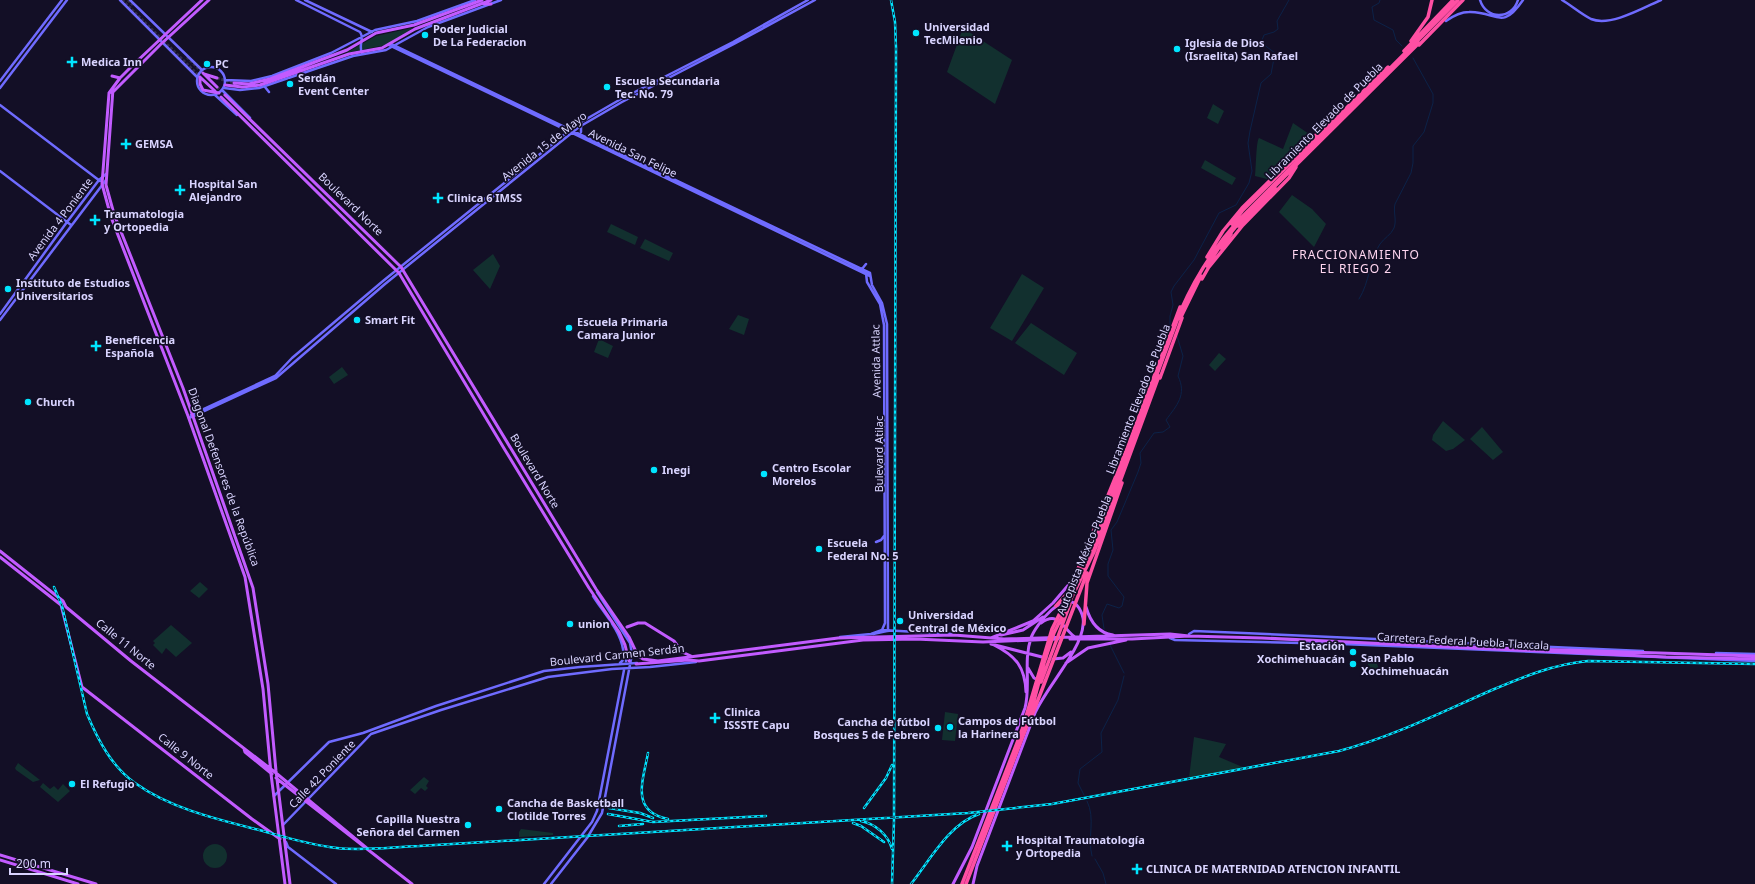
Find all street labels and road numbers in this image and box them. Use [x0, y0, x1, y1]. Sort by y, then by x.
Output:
street label: Libramiento Elevado de Puebla [1262, 59, 1385, 182]
street label: Avenida 15 de Mayo [498, 107, 590, 184]
street label: Avenida San Felipe [586, 125, 680, 180]
street label: Boulevard Norte [316, 169, 387, 239]
street label: Avenida 4 Poniente [24, 174, 96, 263]
street label: Libramiento Elevado de Puebla [1102, 322, 1173, 476]
street label: Avenida Attlac [867, 324, 884, 398]
street label: Diagonal Defensores de la República [185, 385, 264, 568]
street label: Bulevard Atilac [871, 416, 886, 492]
street label: Boulevard Norte [507, 431, 564, 511]
street label: Autopista México-Puebla [1053, 493, 1114, 617]
street label: Calle 11 Norte [93, 615, 159, 672]
street label: Carretera Federal Puebla-Tlaxcala [1376, 628, 1550, 653]
street label: Boulevard Carmen Serdán [549, 640, 685, 669]
street label: Calle 9 Norte [155, 729, 217, 782]
street label: Calle 42 Poniente [285, 736, 358, 811]

